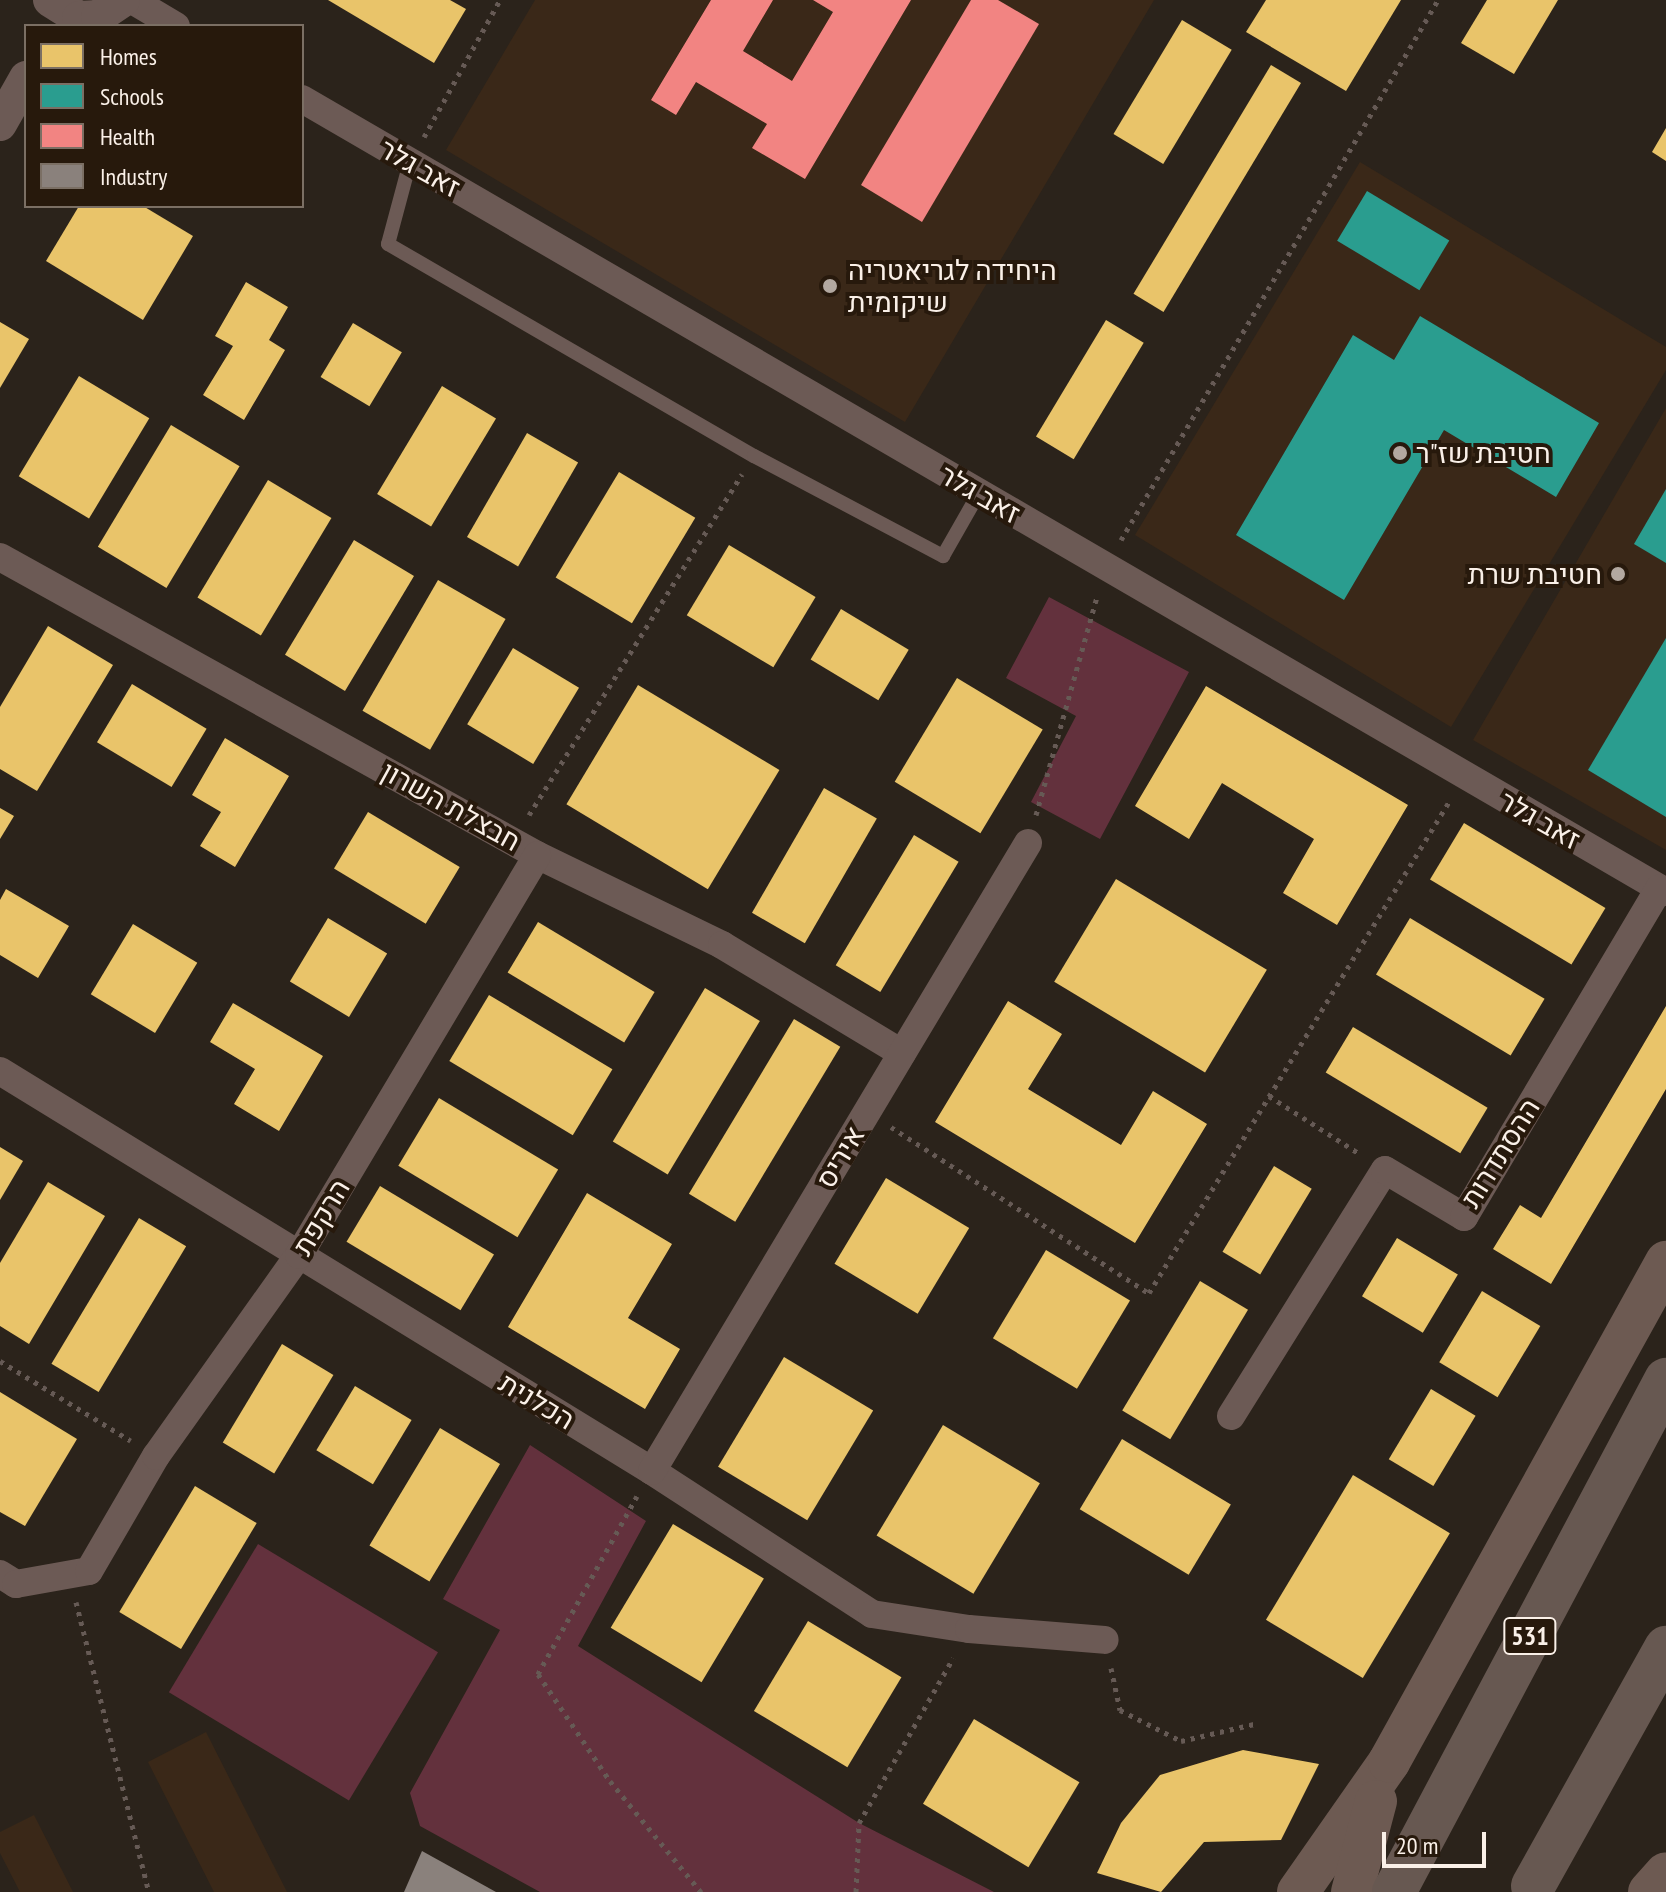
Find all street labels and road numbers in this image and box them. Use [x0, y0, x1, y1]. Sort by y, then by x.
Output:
street label: זאב גלר [374, 132, 466, 204]
street label: זאב גלר [934, 458, 1026, 530]
street label: חבצלת השרון [376, 754, 526, 858]
street label: זאב גלר [1494, 784, 1586, 856]
street label: ההסתדרות [1453, 1092, 1547, 1214]
street label: איריס [808, 1120, 872, 1194]
street label: הרקפת [285, 1173, 357, 1261]
street label: הכלנית [493, 1365, 581, 1437]
road number: 531 [1502, 1614, 1558, 1658]

